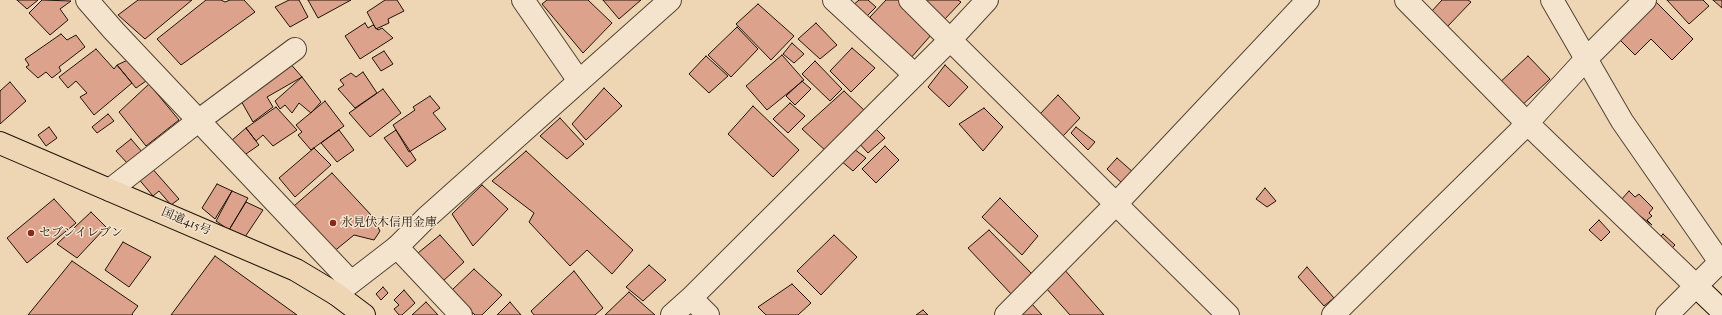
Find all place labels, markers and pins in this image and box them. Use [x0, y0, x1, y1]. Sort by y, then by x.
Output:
place label: 氷見伏木信用金庫 [341, 216, 437, 230]
marker: 氷見伏木信用金庫 [328, 218, 338, 228]
place label: セブンイレブン [39, 226, 123, 240]
marker: セブンイレブン [26, 228, 36, 238]

